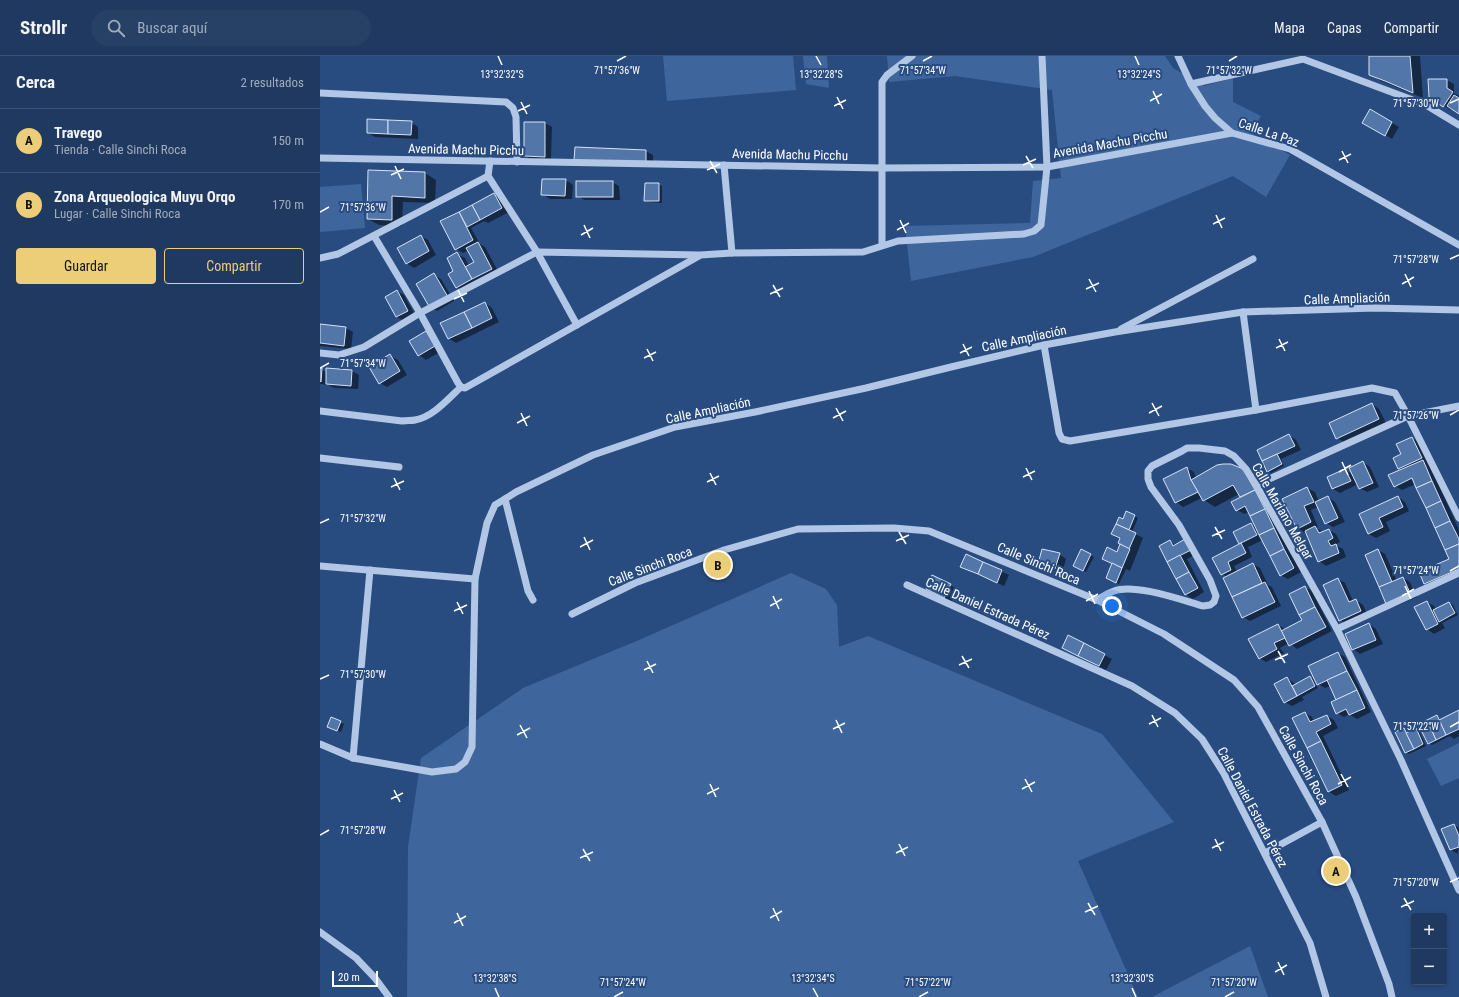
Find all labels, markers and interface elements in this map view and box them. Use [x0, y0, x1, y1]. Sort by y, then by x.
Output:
search box [91, 10, 371, 46]
text: Strollr [20, 16, 67, 39]
icon: search [105, 17, 127, 39]
text: Buscar aquí [137, 19, 207, 37]
text: Mapa [1274, 20, 1305, 36]
text: Capas [1327, 20, 1362, 36]
text: Compartir [1384, 20, 1439, 36]
text: 71°57'36"W [594, 65, 640, 76]
text: 71°57'34"W [900, 65, 946, 76]
text: 71°57'32"W [1206, 65, 1252, 76]
text: 13°32'32"S [480, 69, 524, 80]
text: 13°32'28"S [799, 69, 843, 80]
text: 13°32'24"S [1117, 69, 1161, 80]
text: Cerca [16, 72, 55, 92]
text: 2 resultados [240, 75, 304, 90]
text: 71°57'30"W [1393, 98, 1439, 109]
street label: Calle La Paz [1237, 115, 1301, 150]
text: Travego [54, 124, 102, 142]
street label: Avenida Machu Picchu [1052, 126, 1169, 161]
text: A [25, 133, 33, 148]
text: 150 m [272, 133, 304, 148]
street label: Avenida Machu Picchu [408, 141, 524, 158]
text: Tienda · Calle Sinchi Roca [54, 142, 187, 157]
street label: Avenida Machu Picchu [732, 146, 848, 163]
text: Zona Arqueologica Muyu Orqo [54, 188, 236, 206]
text: B [25, 197, 33, 212]
text: 170 m [272, 197, 304, 212]
text: 71°57'36"W [340, 202, 386, 213]
text: Lugar · Calle Sinchi Roca [54, 206, 181, 221]
button: Guardar [16, 248, 156, 284]
button: Compartir [164, 248, 304, 284]
text: 71°57'28"W [1393, 254, 1439, 265]
street label: Calle Ampliación [1304, 289, 1390, 308]
street label: Calle Ampliación [980, 322, 1068, 355]
text: 71°57'34"W [340, 358, 386, 369]
street label: Calle Ampliación [664, 394, 752, 427]
text: 71°57'26"W [1393, 410, 1439, 421]
street label: Calle Mariano Melgar [1249, 460, 1316, 562]
text: 71°57'32"W [340, 513, 386, 524]
street label: Calle Sinchi Roca [995, 539, 1083, 588]
street label: Calle Sinchi Roca [606, 544, 694, 589]
pin: B [705, 550, 731, 580]
text: 71°57'24"W [1393, 565, 1439, 576]
street label: Calle Daniel Estrada Pérez [923, 574, 1052, 643]
your location [1102, 596, 1122, 616]
text: 71°57'30"W [340, 669, 386, 680]
text: 71°57'22"W [1393, 721, 1439, 732]
street label: Calle Sinchi Roca [1276, 723, 1332, 808]
street label: Calle Daniel Estrada Pérez [1214, 744, 1291, 870]
text: 71°57'28"W [340, 825, 386, 836]
pin: A [1323, 856, 1349, 886]
text: 71°57'20"W [1393, 877, 1439, 888]
map controls [1411, 913, 1447, 985]
button: + [1411, 913, 1447, 949]
button: − [1411, 949, 1447, 985]
scale bar [332, 969, 378, 988]
text: 20 m [338, 971, 360, 984]
text: 13°32'38"S [473, 973, 517, 984]
text: 13°32'34"S [791, 973, 835, 984]
text: 13°32'30"S [1110, 973, 1154, 984]
text: 71°57'24"W [600, 977, 646, 988]
text: 71°57'22"W [905, 977, 951, 988]
text: 71°57'20"W [1211, 977, 1257, 988]

